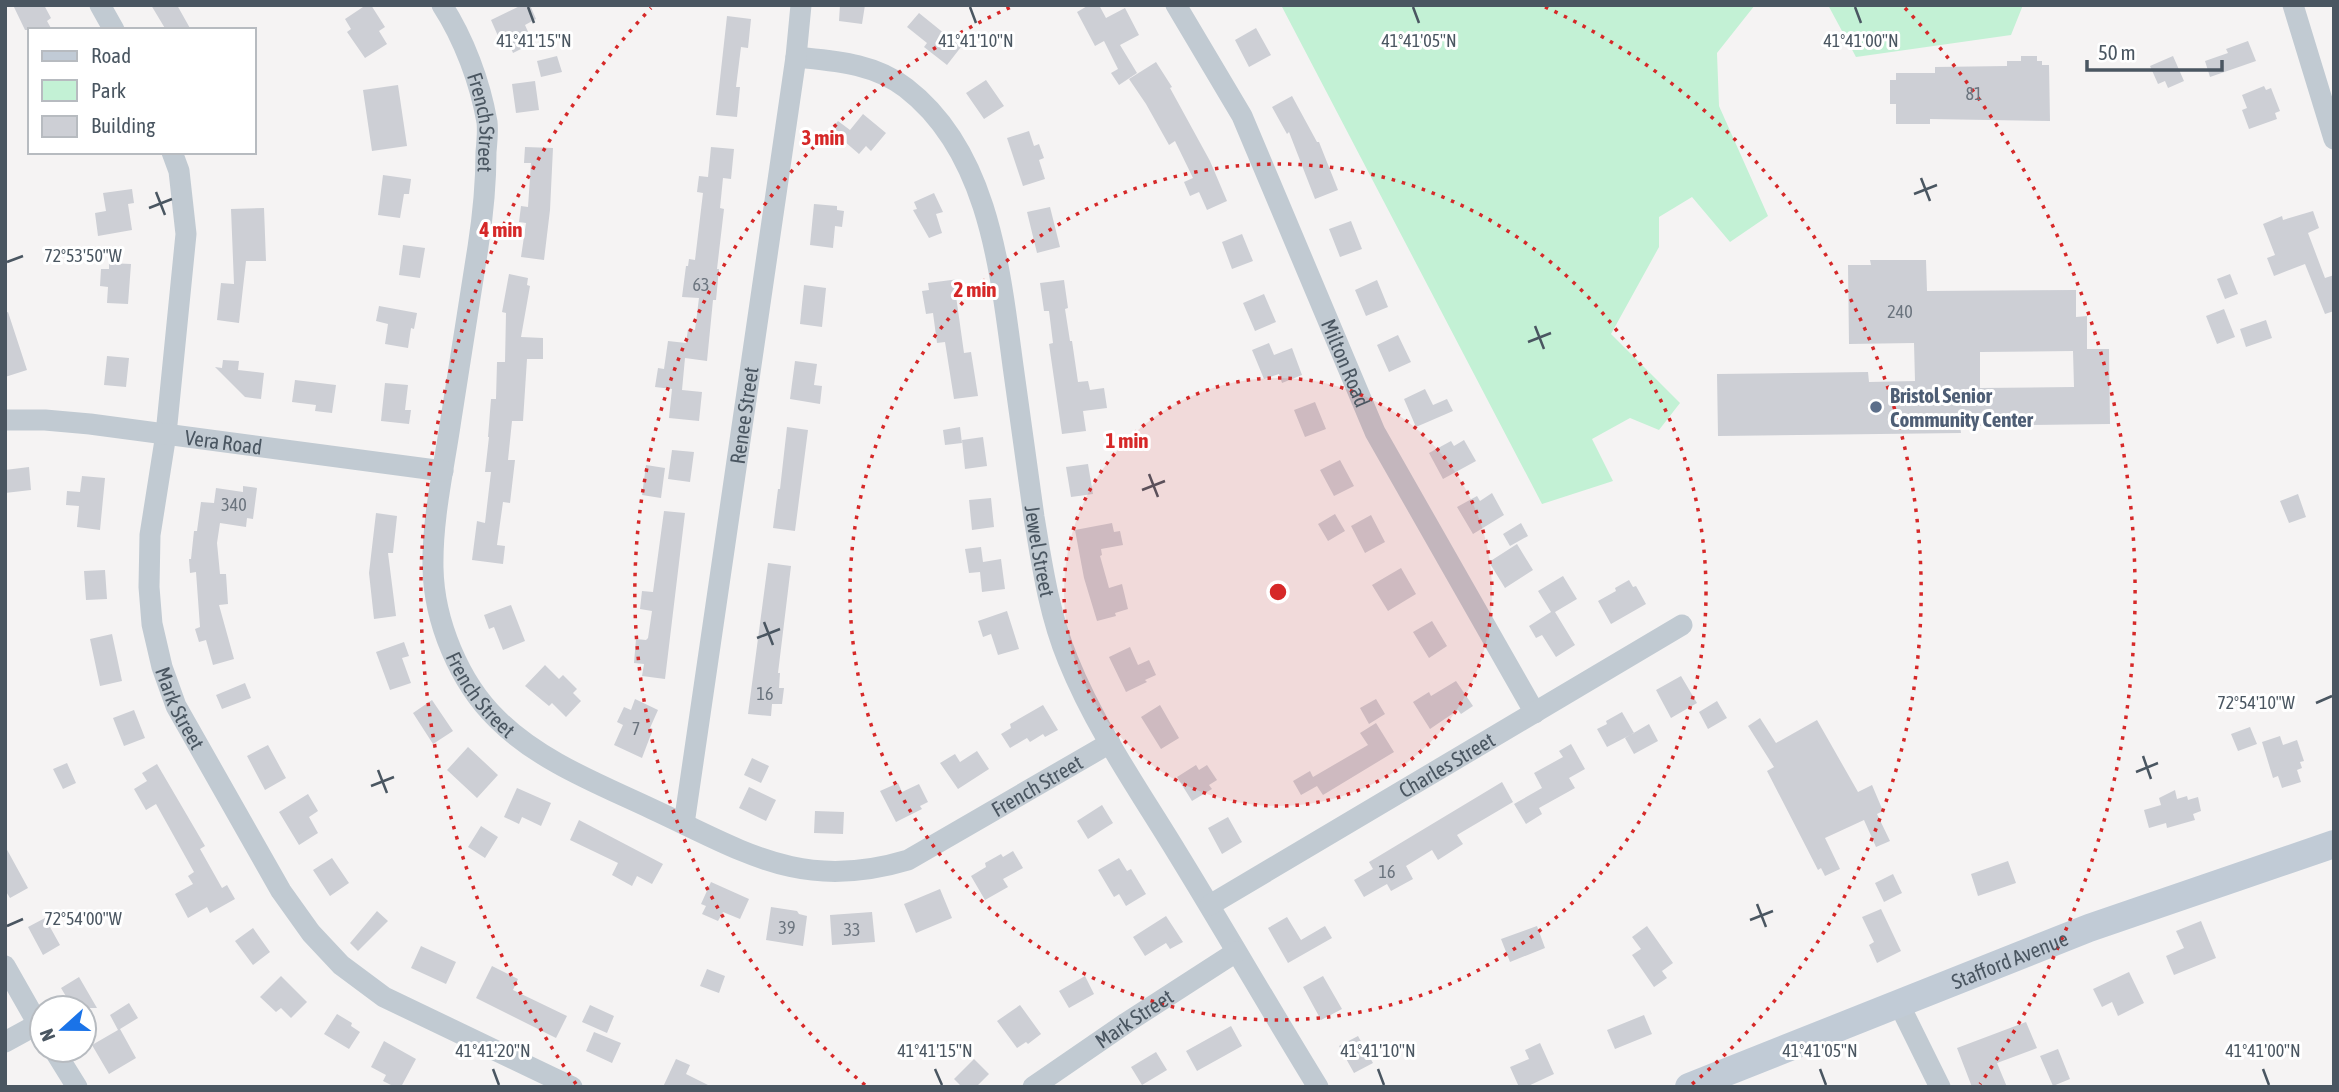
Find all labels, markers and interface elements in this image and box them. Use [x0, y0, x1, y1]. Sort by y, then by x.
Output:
legend [28, 28, 256, 154]
scale bar [2087, 28, 2222, 72]
text: 41°41'15"N [496, 30, 572, 51]
text: 41°41'10"N [938, 30, 1014, 51]
text: 41°41'05"N [1381, 30, 1457, 51]
text: 41°41'00"N [1823, 30, 1899, 51]
text: 50 m [2098, 40, 2136, 64]
text: Road [91, 43, 131, 67]
street label: French Street [463, 69, 499, 173]
text: Park [91, 78, 126, 102]
house number: 81 [1966, 83, 1982, 104]
text: Building [91, 113, 155, 137]
text: 3 min [802, 125, 844, 149]
text: 4 min [479, 217, 522, 241]
text: 72°53'50"W [44, 245, 122, 266]
house number: 63 [693, 274, 709, 295]
text: 2 min [954, 277, 996, 301]
house number: 240 [1887, 301, 1913, 322]
street label: Milton Road [1317, 315, 1375, 411]
street label: Renee Street [725, 365, 763, 466]
place label: Bristol Senior Community Center [1890, 383, 2034, 431]
marker: Bristol Senior Community Center [1868, 399, 1884, 415]
street label: Vera Road [184, 425, 264, 459]
text: 1 min [1106, 428, 1148, 452]
house number: 340 [221, 494, 247, 515]
street label: Jewel Street [1020, 504, 1060, 599]
centre of rings [1266, 580, 1290, 604]
street label: French Street [442, 648, 520, 742]
street label: Mark Street [151, 664, 210, 753]
house number: 16 [757, 683, 773, 704]
text: 72°54'10"W [2217, 692, 2295, 713]
house number: 7 [632, 718, 640, 739]
street label: Charles Street [1394, 727, 1499, 802]
street label: French Street [987, 750, 1086, 821]
house number: 16 [1379, 861, 1395, 882]
text: 72°54'00"W [44, 908, 122, 929]
house number: 39 [779, 917, 795, 938]
house number: 33 [844, 919, 860, 940]
street label: Stafford Avenue [1948, 926, 2071, 993]
street label: Mark Street [1090, 984, 1177, 1053]
north arrow [28, 994, 98, 1064]
text: N [35, 1026, 59, 1044]
text: 41°41'20"N [455, 1040, 531, 1061]
text: 41°41'15"N [897, 1040, 973, 1061]
text: 41°41'10"N [1340, 1040, 1416, 1061]
text: 41°41'05"N [1782, 1040, 1858, 1061]
text: 41°41'00"N [2225, 1040, 2301, 1061]

